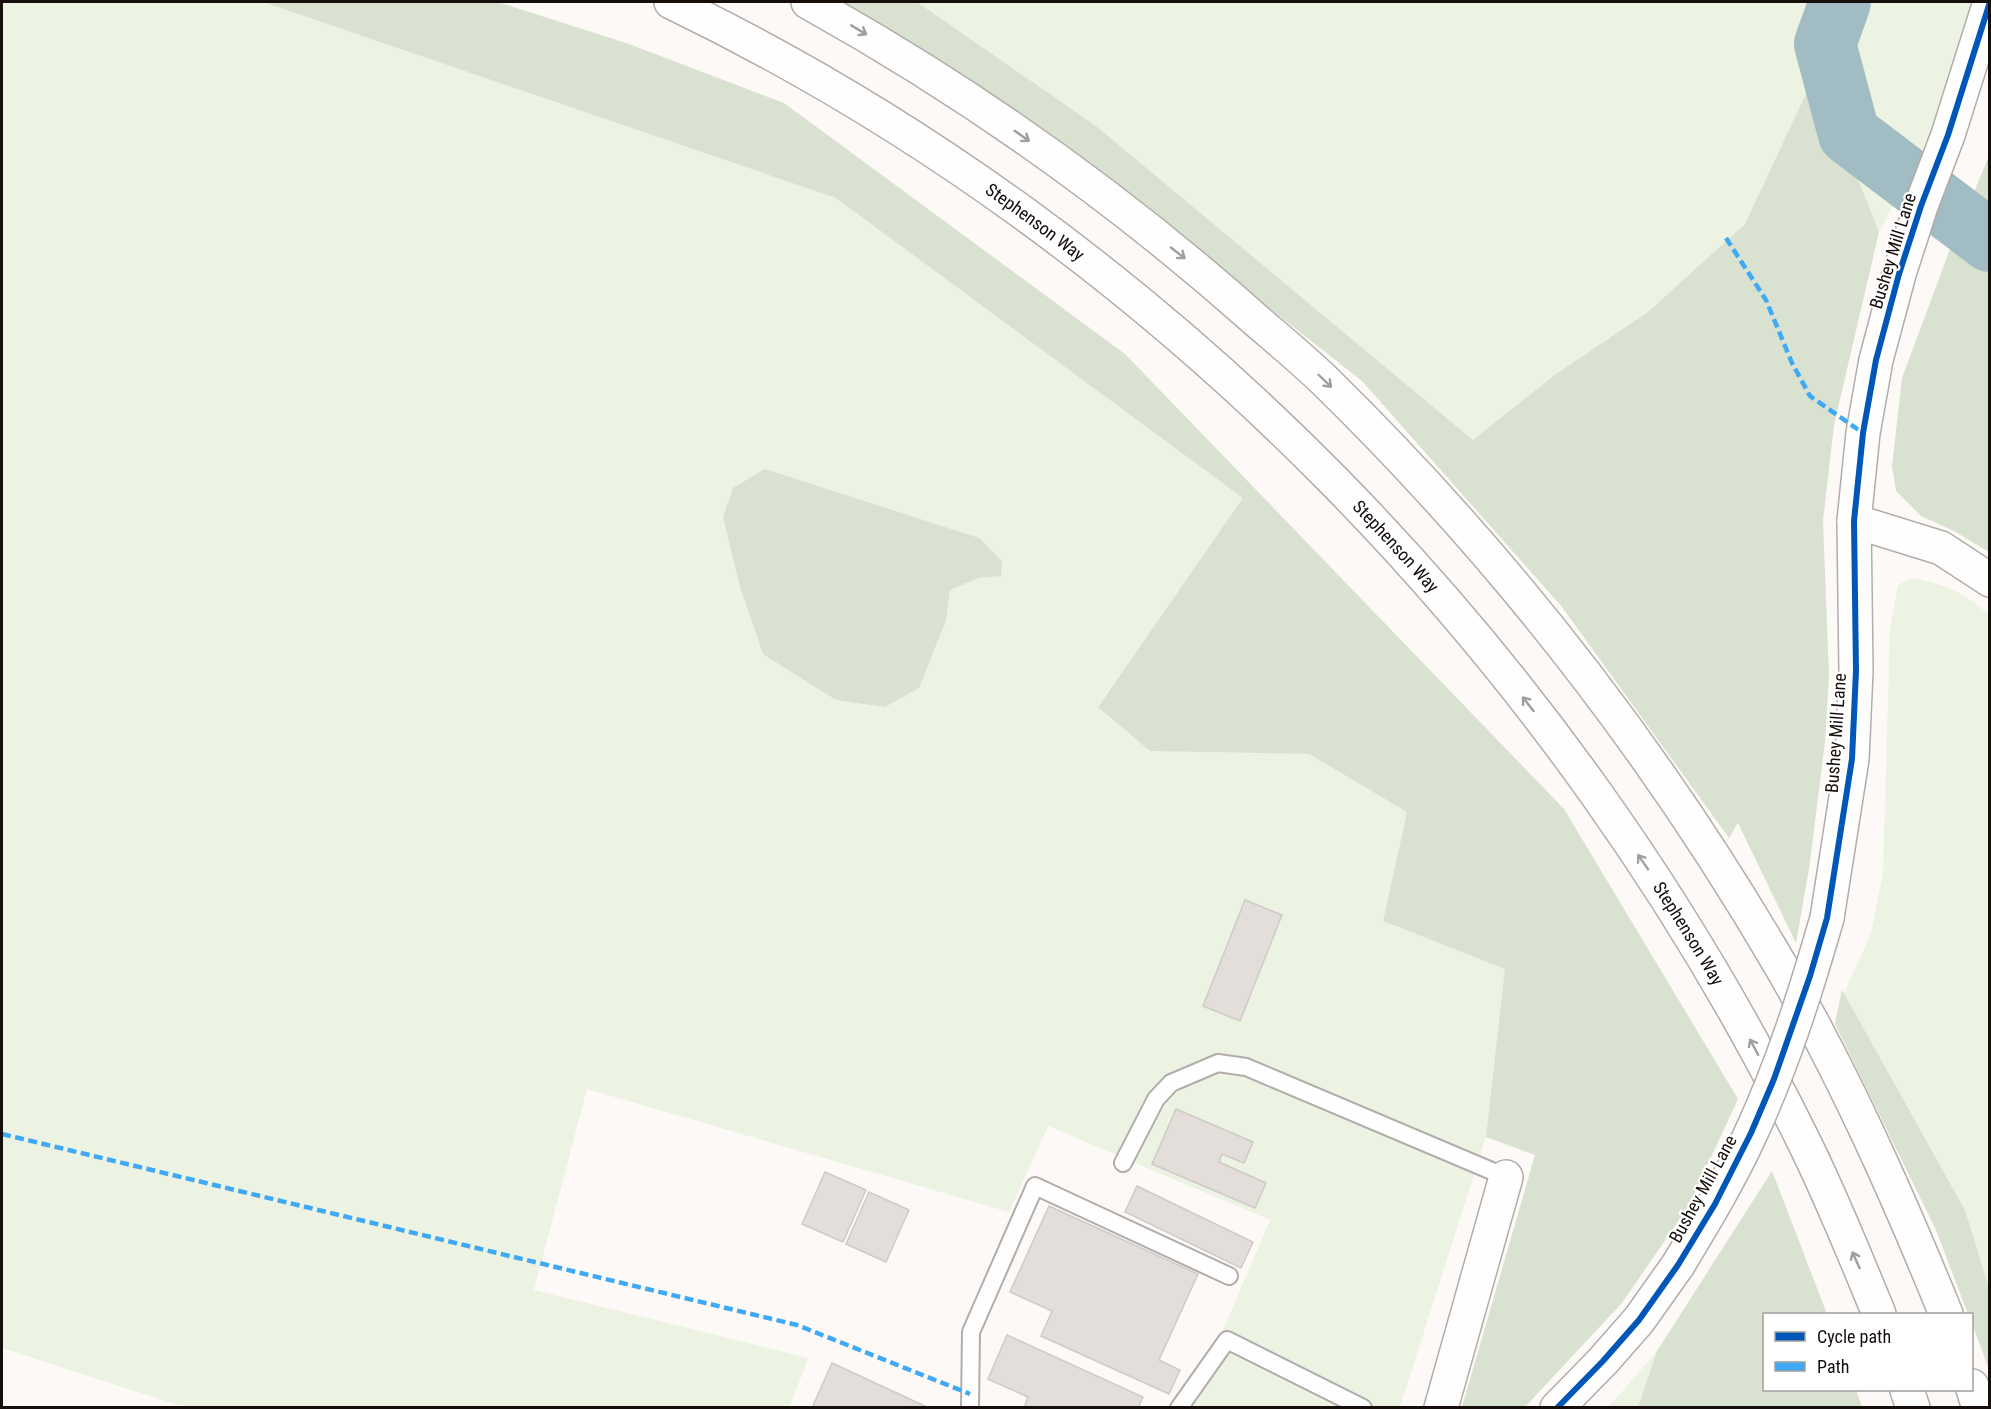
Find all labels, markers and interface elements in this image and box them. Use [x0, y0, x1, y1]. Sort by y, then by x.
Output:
one-way arrow [850, 25, 867, 37]
one-way arrow [1014, 130, 1030, 142]
street label: Stephenson Way [982, 178, 1089, 265]
street label: Bushey Mill Lane [1865, 190, 1920, 311]
one-way arrow [1170, 247, 1186, 260]
one-way arrow [1317, 374, 1332, 389]
street label: Stephenson Way [1349, 496, 1444, 597]
street label: Bushey Mill Lane [1821, 672, 1850, 793]
one-way arrow [1522, 696, 1535, 712]
one-way arrow [1637, 854, 1649, 870]
street label: Stephenson Way [1649, 878, 1729, 989]
one-way arrow [1747, 1038, 1759, 1056]
street label: Bushey Mill Lane [1664, 1131, 1741, 1246]
one-way arrow [1850, 1252, 1862, 1270]
legend [1763, 1313, 1973, 1391]
text: Cycle path [1817, 1326, 1891, 1347]
text: Path [1817, 1356, 1850, 1377]

